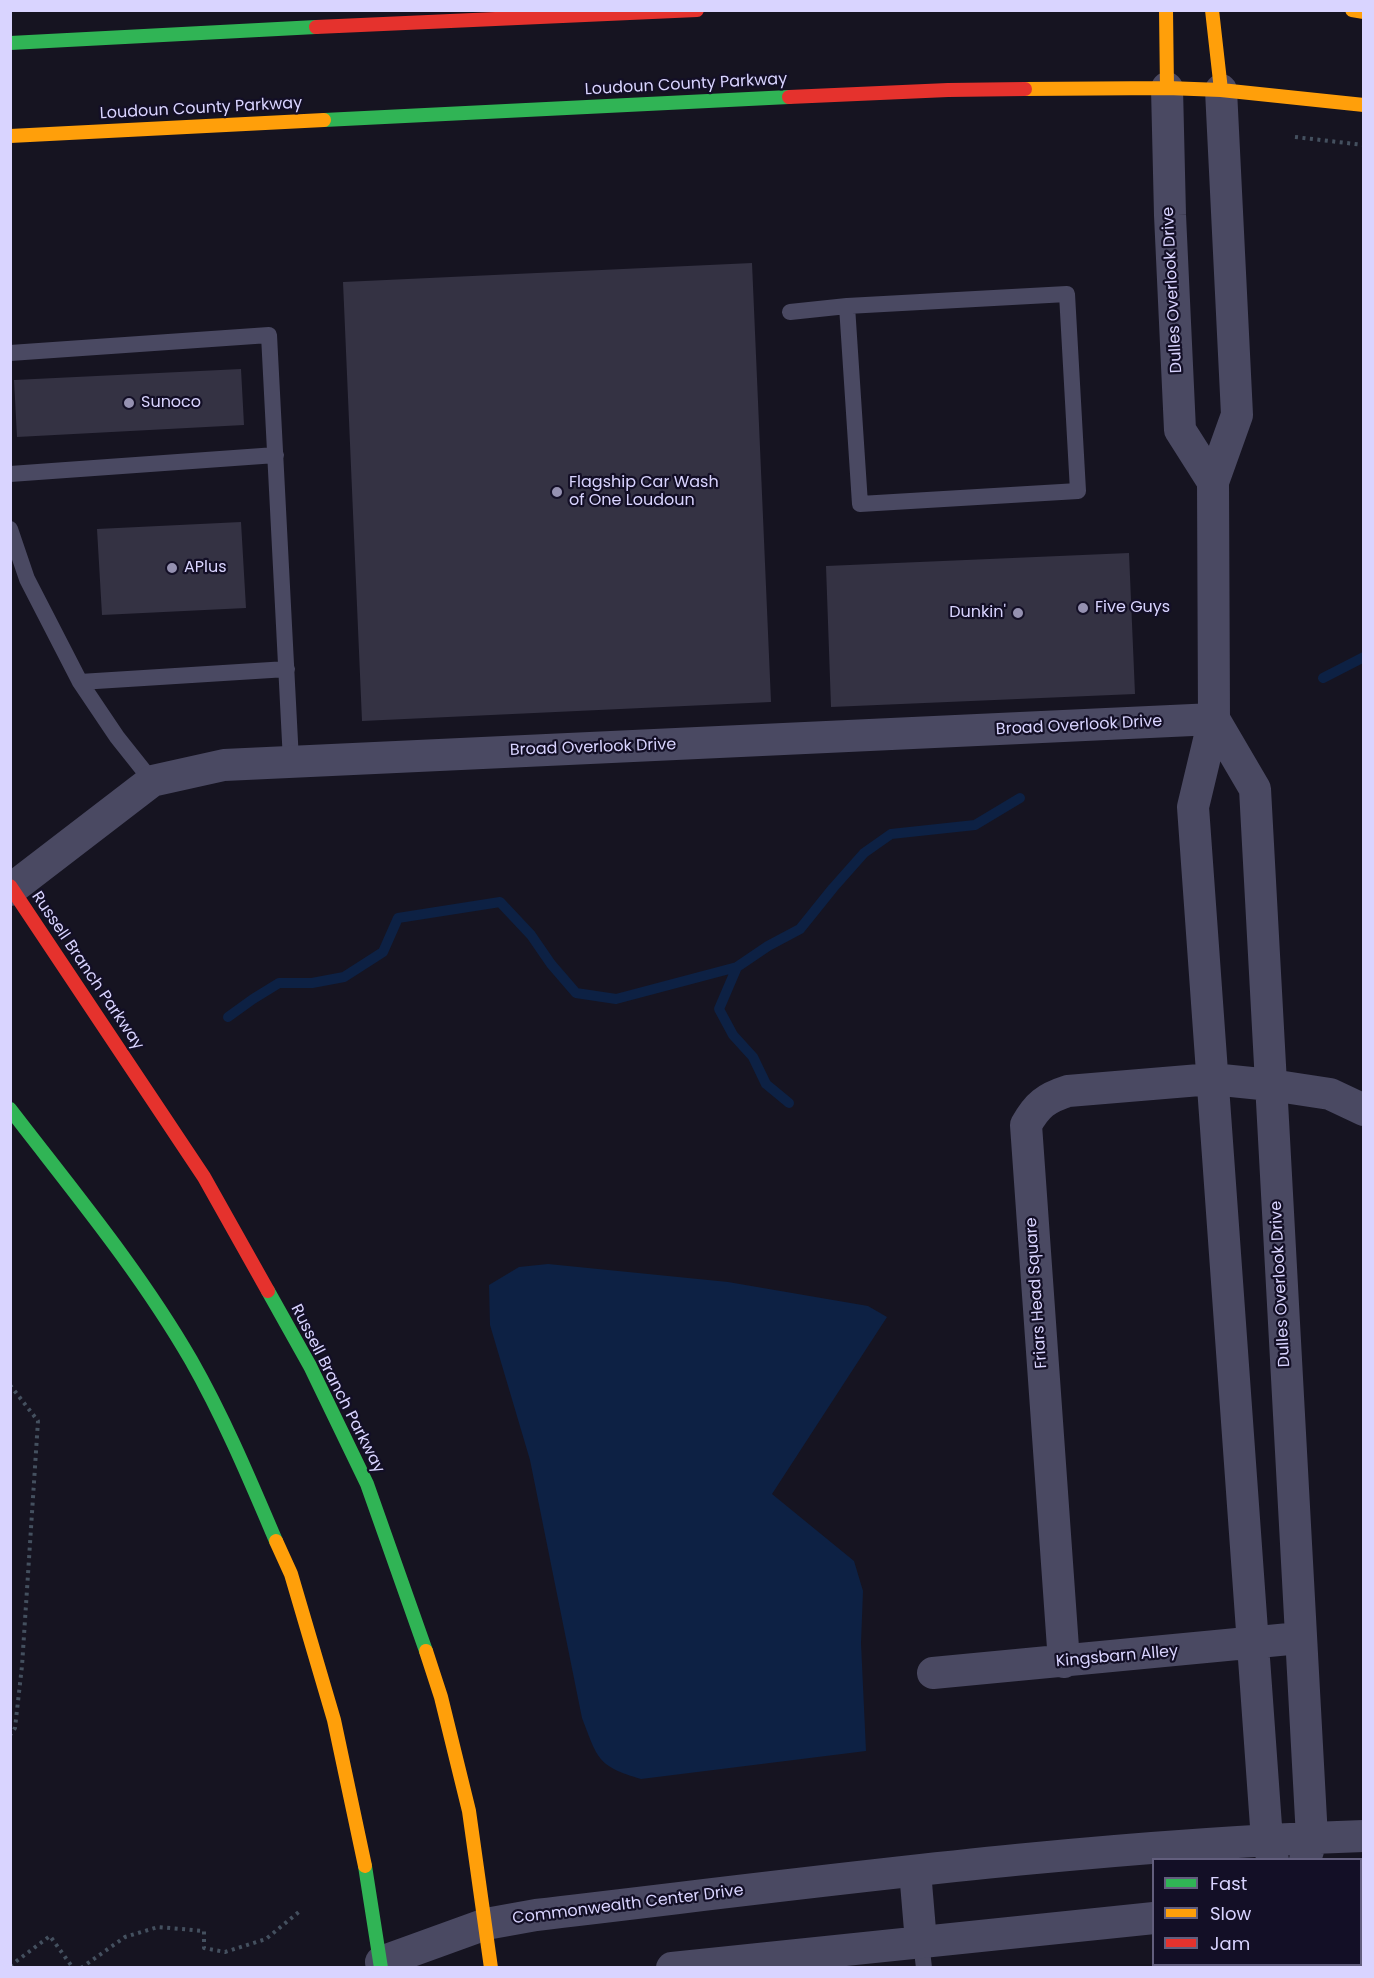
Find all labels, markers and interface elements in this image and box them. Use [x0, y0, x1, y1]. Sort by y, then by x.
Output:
street label: Loudoun County Parkway [584, 70, 788, 100]
street label: Loudoun County Parkway [99, 94, 303, 124]
street label: Dulles Overlook Drive [1159, 206, 1187, 374]
place label: Sunoco [141, 393, 201, 413]
marker: Sunoco [122, 396, 136, 410]
place label: Flagship Car Wash of One Loudoun [569, 473, 719, 511]
marker: Flagship Car Wash of One Loudoun [550, 485, 564, 499]
place label: APlus [184, 558, 227, 578]
marker: APlus [165, 561, 179, 575]
place label: Five Guys [1095, 598, 1170, 618]
marker: Five Guys [1076, 601, 1090, 615]
place label: Dunkin' [949, 603, 1006, 623]
marker: Dunkin' [1011, 606, 1025, 620]
street label: Broad Overlook Drive [995, 712, 1163, 740]
street label: Broad Overlook Drive [510, 736, 676, 760]
street label: Russell Branch Parkway [27, 888, 147, 1054]
street label: Dulles Overlook Drive [1267, 1200, 1295, 1368]
street label: Friars Head Square [1022, 1217, 1052, 1369]
street label: Russell Branch Parkway [286, 1301, 388, 1477]
street label: Kingsbarn Alley [1055, 1642, 1179, 1672]
legend [1152, 1858, 1362, 1966]
text: Fast [1210, 1871, 1247, 1896]
street label: Commonwealth Center Drive [511, 1881, 745, 1929]
text: Slow [1210, 1901, 1251, 1926]
text: Jam [1210, 1931, 1250, 1956]

